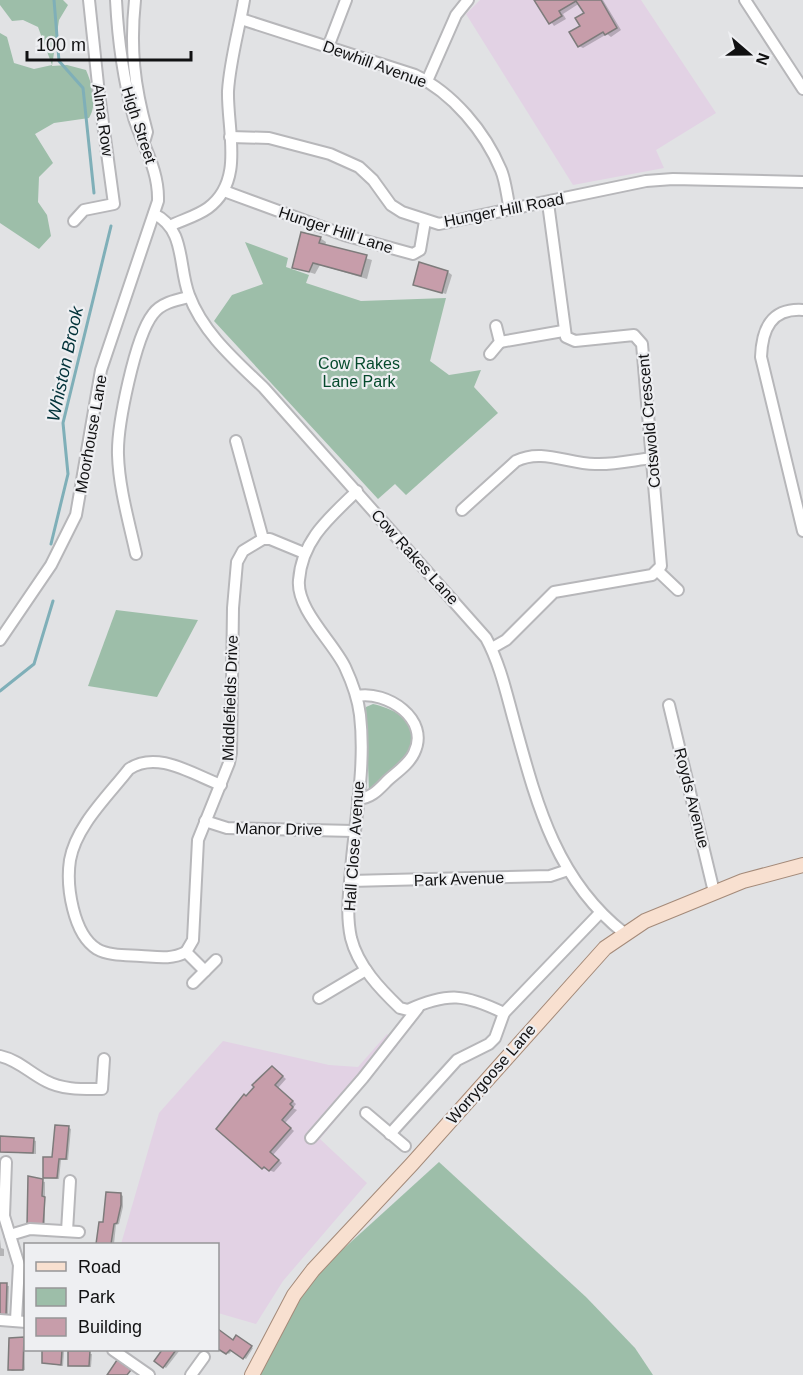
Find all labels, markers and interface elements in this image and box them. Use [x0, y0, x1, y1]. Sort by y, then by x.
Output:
scale bar [27, 24, 190, 62]
north arrow [719, 24, 779, 84]
text: 100 m [36, 35, 86, 55]
street label: Dewhill Avenue [321, 37, 429, 91]
text: N [753, 51, 773, 67]
street label: Alma Row [90, 83, 117, 158]
street label: High Street [119, 84, 160, 166]
street label: Hunger Hill Road [443, 190, 565, 230]
street label: Hunger Hill Lane [277, 204, 395, 257]
water label: Whiston Brook [43, 304, 87, 423]
street label: Cotswold Crescent [635, 353, 663, 489]
park label: Cow Rakes Lane Park [318, 355, 400, 390]
street label: Moorhouse Lane [72, 373, 110, 495]
street label: Cow Rakes Lane [368, 506, 462, 608]
street label: Middlefields Drive [219, 635, 241, 761]
street label: Royds Avenue [671, 746, 713, 850]
street label: Hall Close Avenue [341, 780, 367, 912]
street label: Manor Drive [235, 820, 323, 838]
street label: Park Avenue [414, 869, 505, 889]
street label: Worrygoose Lane [443, 1021, 539, 1127]
legend [24, 1243, 219, 1351]
text: Road [78, 1257, 121, 1277]
text: Park [78, 1287, 116, 1307]
text: Building [78, 1317, 142, 1337]

